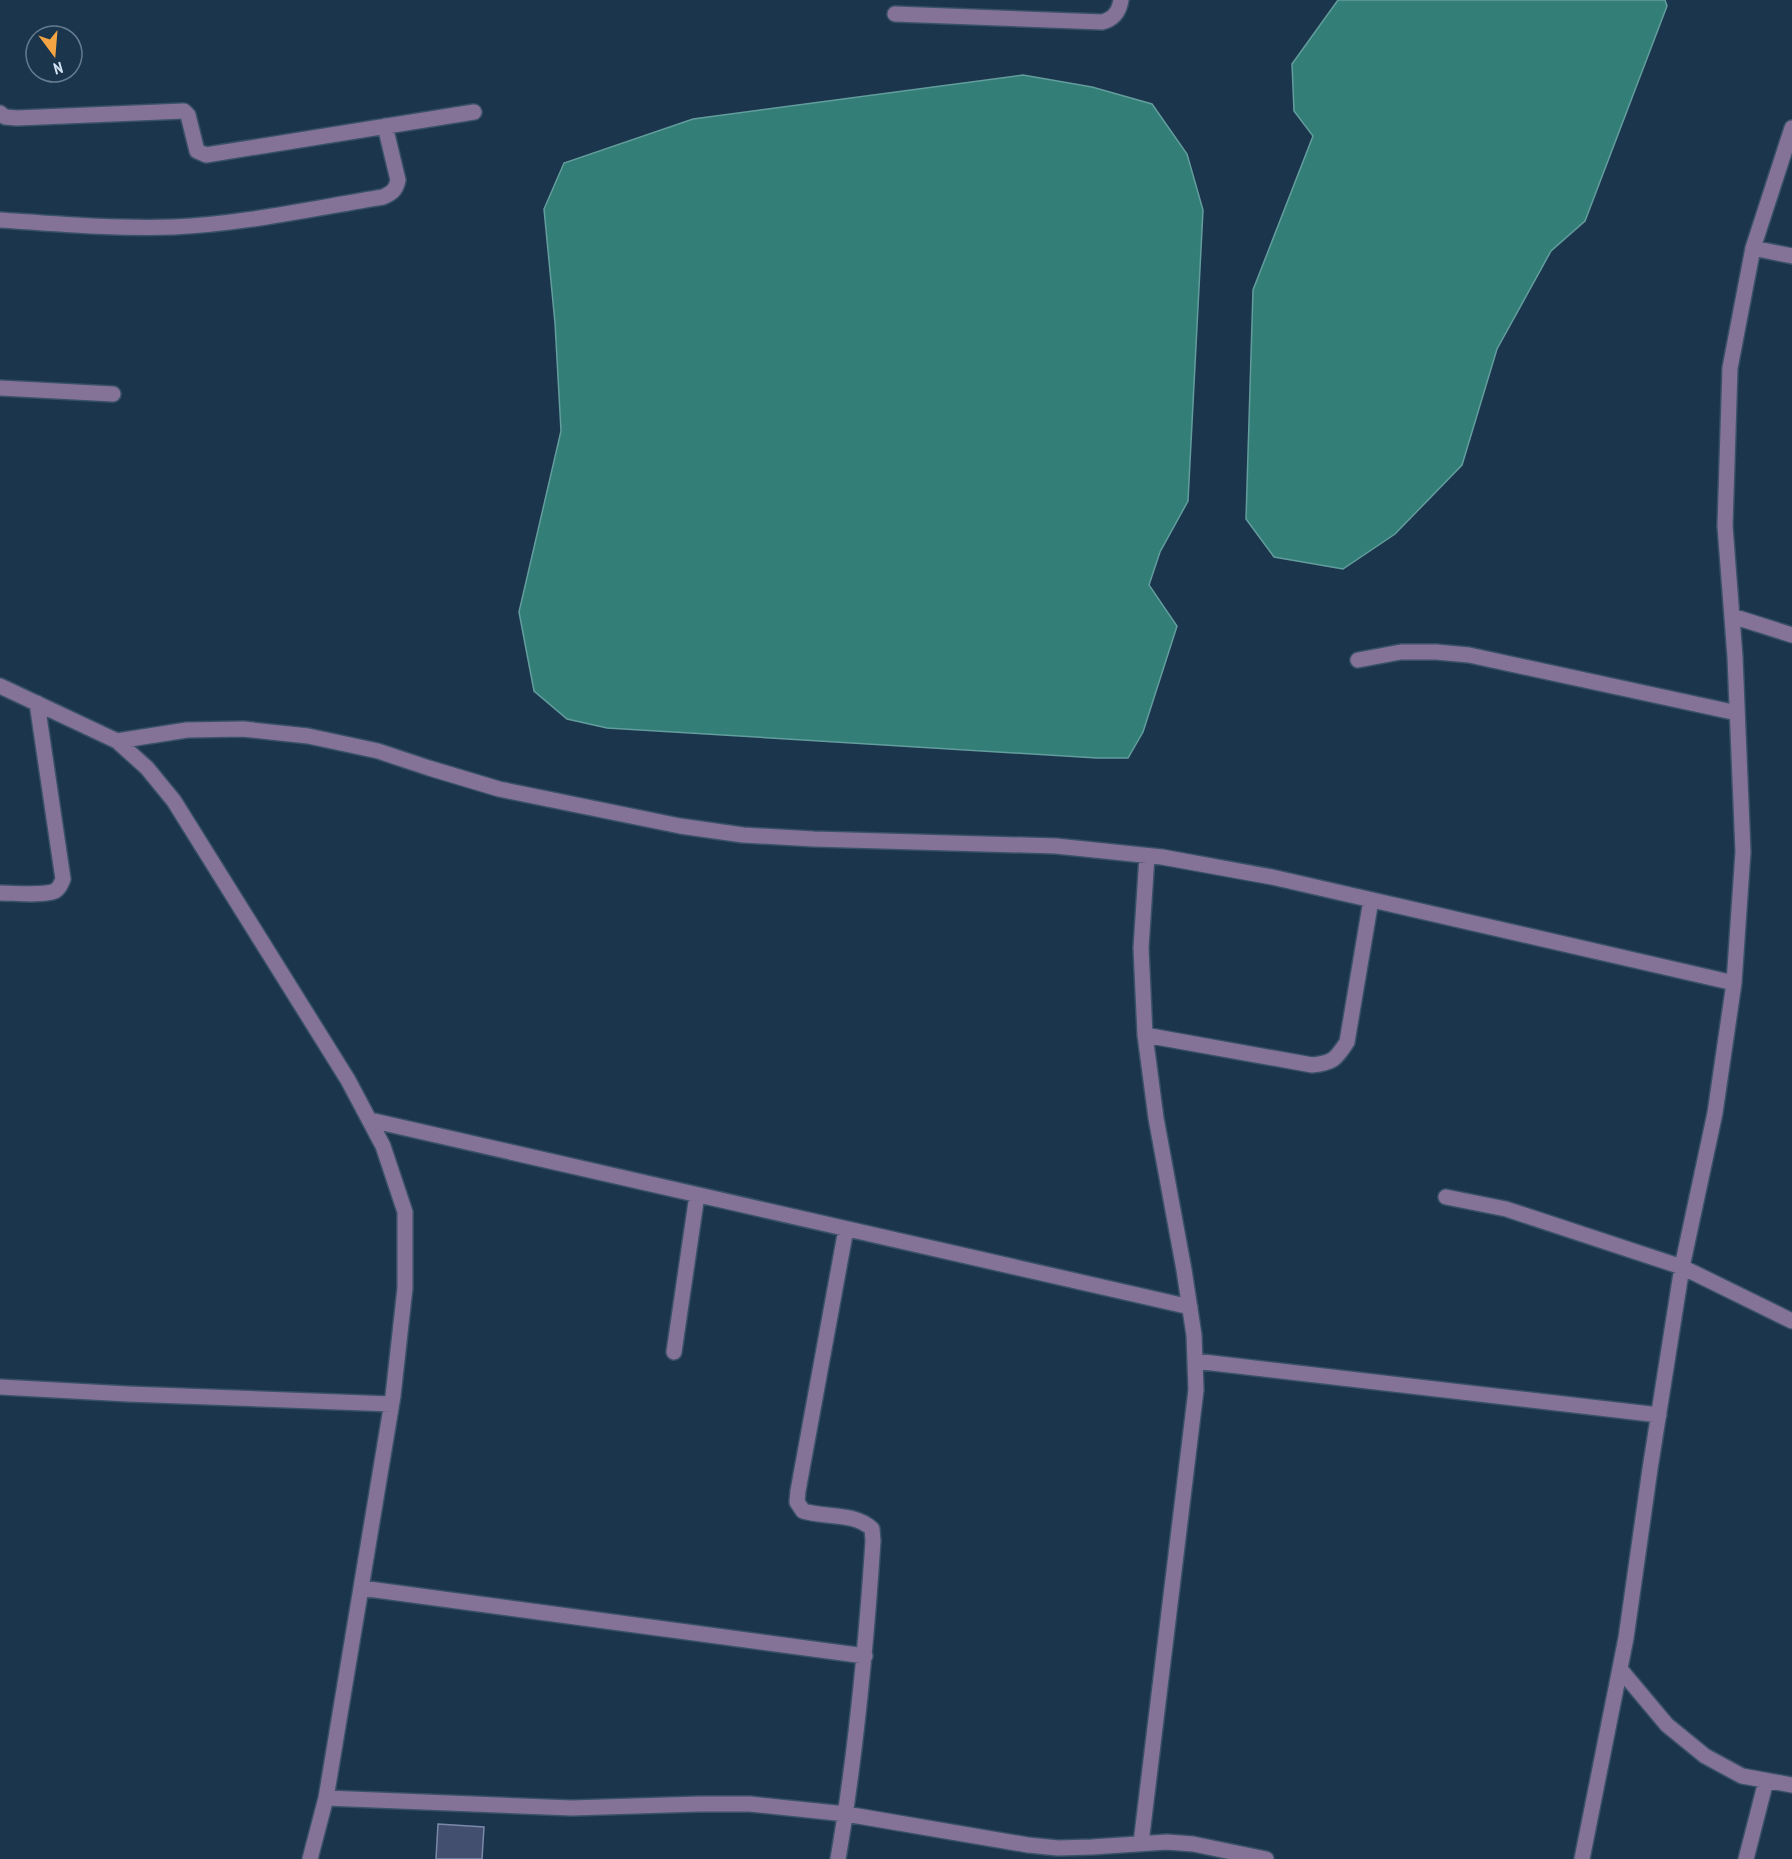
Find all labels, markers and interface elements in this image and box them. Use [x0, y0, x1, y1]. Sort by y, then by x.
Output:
north arrow [24, 24, 84, 84]
text: N [51, 58, 65, 79]

